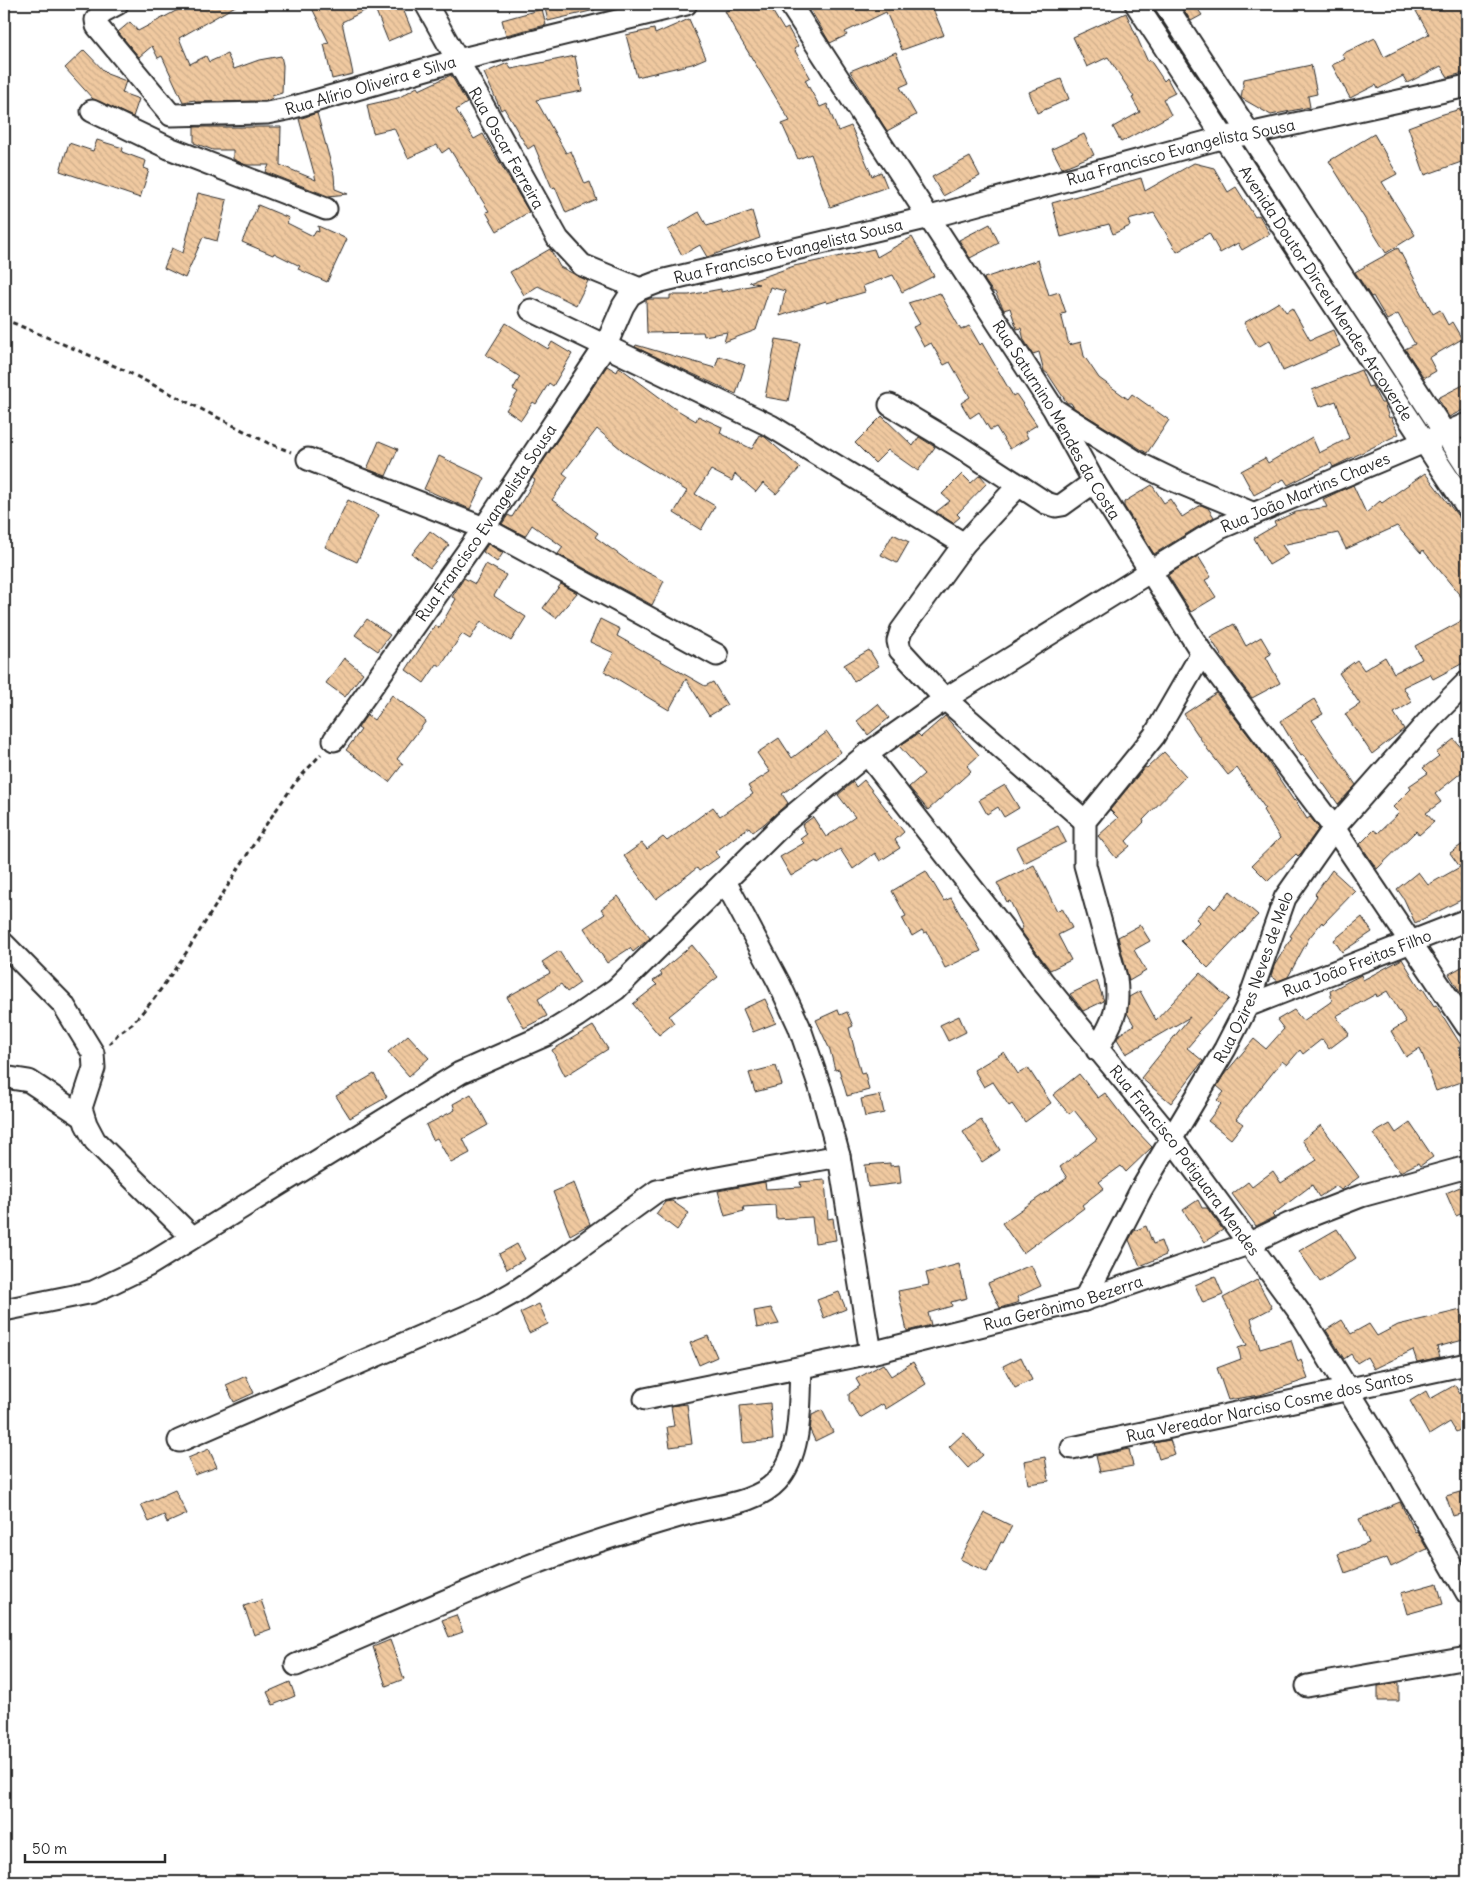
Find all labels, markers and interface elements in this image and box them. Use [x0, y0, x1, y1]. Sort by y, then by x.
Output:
street label: Rua Alírio Oliveira e Silva [283, 51, 458, 119]
street label: Rua Oscar Ferreira [465, 83, 549, 212]
street label: Rua Francisco Evangelista Sousa [1064, 114, 1297, 190]
street label: Avenida Doutor Dirceu Mendes Arcoverde [1235, 162, 1417, 424]
street label: Rua Francisco Evangelista Sousa [672, 214, 905, 288]
street label: Rua Saturnino Mendes da Costa [988, 316, 1125, 523]
street label: Rua Francisco Evangelista Sousa [411, 420, 560, 625]
street label: Rua João Martins Chaves [1217, 448, 1393, 537]
street label: Rua Ozires Neves de Melo [1209, 886, 1298, 1066]
street label: Rua João Freitas Filho [1280, 925, 1434, 1001]
street label: Rua Francisco Potiguara Mendes [1105, 1061, 1264, 1260]
street label: Rua Gerônimo Bezerra [981, 1271, 1145, 1335]
street label: Rua Vereador Narciso Cosme dos Santos [1124, 1366, 1415, 1446]
scale bar [25, 1831, 165, 1863]
text: 50 m [32, 1839, 67, 1858]

